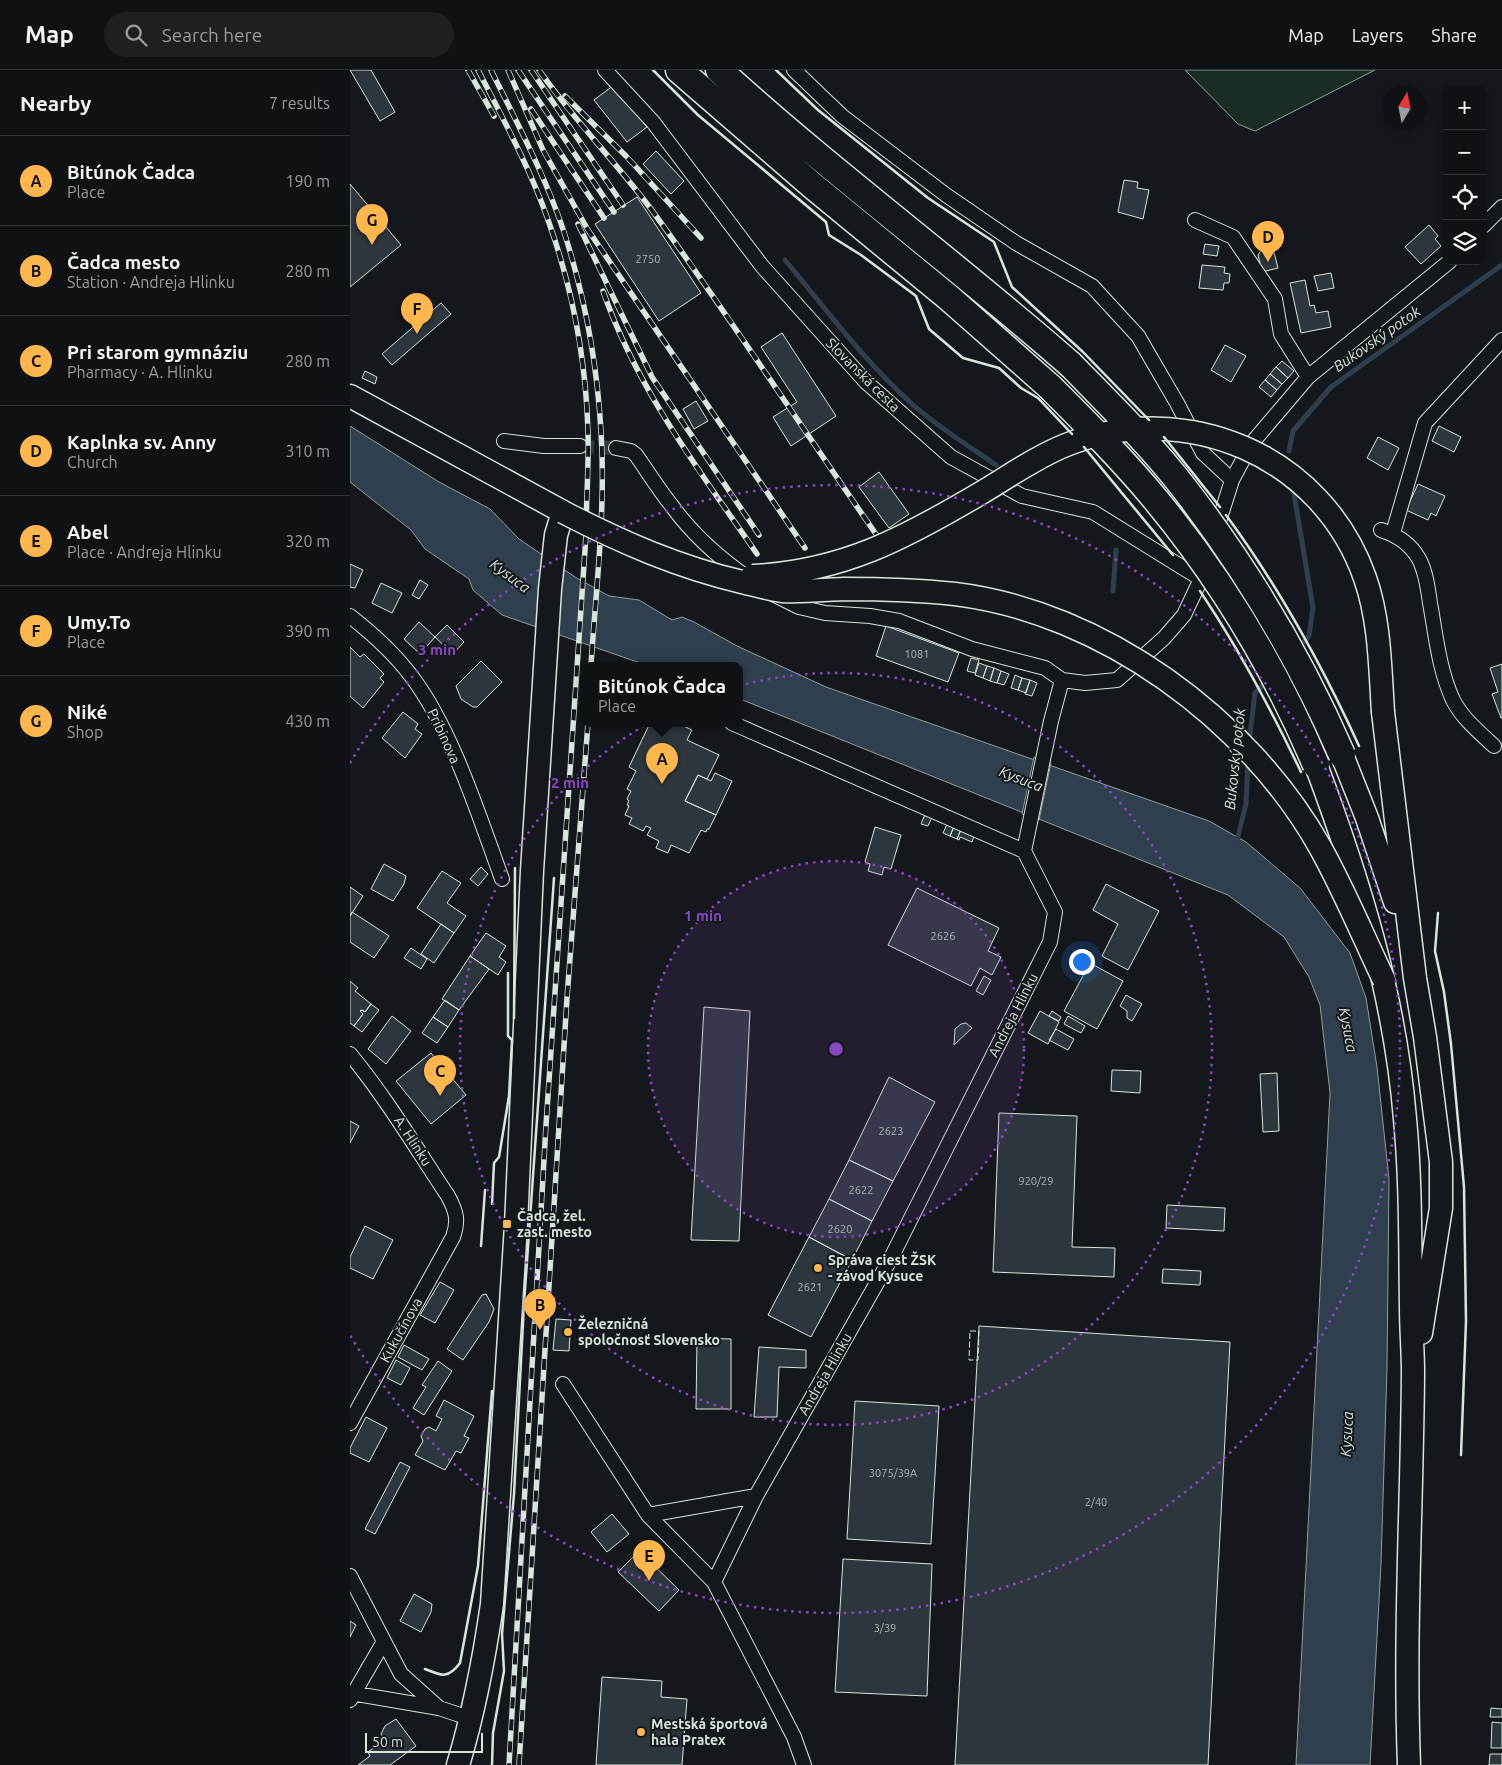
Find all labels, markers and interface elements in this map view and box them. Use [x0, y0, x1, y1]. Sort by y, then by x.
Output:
search box [104, 12, 454, 57]
text: Map [25, 21, 74, 48]
icon: search [122, 21, 150, 49]
text: Search here [162, 24, 262, 46]
text: Map [1288, 25, 1324, 45]
text: Layers [1352, 25, 1403, 45]
text: Share [1431, 25, 1477, 45]
north arrow [1382, 85, 1427, 130]
map controls [1442, 85, 1487, 265]
button: + [1442, 85, 1487, 130]
text: Nearby [20, 91, 91, 115]
text: 7 results [269, 94, 330, 112]
button: − [1442, 130, 1487, 175]
text: Bitúnok Čadca [67, 161, 195, 183]
text: A [30, 172, 42, 190]
text: 190 m [285, 172, 330, 190]
button: locate [1442, 175, 1487, 220]
text: Place [67, 183, 105, 201]
pin: G [356, 204, 388, 245]
button: layers [1442, 220, 1487, 265]
pin: D [1252, 221, 1284, 262]
text: Čadca mesto [67, 251, 180, 273]
house number: 2750 [636, 253, 660, 265]
text: B [31, 262, 41, 280]
text: 280 m [285, 262, 330, 280]
text: Station · Andreja Hlinku [67, 273, 235, 291]
pin: F [401, 293, 433, 334]
water label: Bukovský potok [1330, 302, 1424, 375]
street label: Slovanská cesta [823, 335, 903, 415]
text: Pri starom gymnáziu [67, 341, 248, 363]
text: C [31, 352, 41, 370]
text: 280 m [285, 352, 330, 370]
text: Pharmacy · A. Hlinku [67, 363, 213, 381]
text: Kaplnka sv. Anny [67, 431, 216, 453]
text: D [30, 442, 42, 460]
text: 310 m [285, 442, 330, 460]
text: Church [67, 453, 118, 471]
text: Abel [67, 521, 108, 543]
text: E [31, 532, 41, 550]
text: 320 m [285, 532, 330, 550]
text: Place · Andreja Hlinku [67, 543, 222, 561]
water label: Kysuca [487, 555, 534, 596]
text: Umy.To [67, 611, 131, 633]
text: F [32, 622, 41, 640]
text: 390 m [285, 622, 330, 640]
text: Place [67, 633, 105, 651]
text: 3 min [418, 641, 456, 658]
house number: 1081 [905, 648, 929, 660]
popup [581, 662, 743, 727]
text: Bitúnok Čadca [598, 675, 726, 697]
text: Place [598, 697, 636, 715]
text: Niké [67, 701, 107, 723]
street label: Pribinova [424, 706, 464, 766]
water label: Bukovský potok [1221, 707, 1248, 811]
text: G [30, 712, 42, 730]
text: 430 m [285, 712, 330, 730]
text: Shop [67, 723, 103, 741]
pin: A [646, 743, 678, 784]
water label: Kysuca [997, 762, 1045, 795]
text: 2 min [551, 774, 589, 791]
text: 1 min [684, 907, 722, 924]
house number: 2626 [931, 930, 955, 942]
your location [1069, 949, 1095, 975]
street label: Andreja Hlinku [985, 970, 1041, 1060]
water label: Kysuca [1336, 1006, 1361, 1054]
centre of rings [827, 1040, 845, 1058]
pin: C [424, 1055, 456, 1096]
street label: A. Hlinku [391, 1113, 435, 1169]
house number: 2623 [879, 1125, 903, 1137]
house number: 920/29 [1018, 1175, 1054, 1187]
house number: 2622 [849, 1184, 873, 1196]
place label: Čadca, žel. zast. mesto [517, 1207, 592, 1240]
marker: Čadca, žel. zast. mesto [501, 1218, 513, 1230]
house number: 2620 [828, 1223, 852, 1235]
place label: Správa ciest ŽSK - závod Kysuce [828, 1251, 937, 1284]
marker: Správa ciest ŽSK - závod Kysuce [812, 1262, 824, 1274]
house number: 2621 [798, 1281, 822, 1293]
pin: B [524, 1289, 556, 1330]
street label: Kukučínova [377, 1295, 425, 1365]
place label: Železničná spoločnosť Slovensko [578, 1315, 720, 1348]
marker: Železničná spoločnosť Slovensko [562, 1326, 574, 1338]
street label: Andreja Hlinku [795, 1330, 855, 1418]
water label: Kysuca [1337, 1411, 1356, 1457]
house number: 3075/39A [869, 1467, 918, 1479]
house number: 2/40 [1085, 1496, 1107, 1508]
pin: E [633, 1540, 665, 1581]
house number: 3/39 [874, 1622, 896, 1634]
place label: Mestská športová hala Pratex [651, 1716, 768, 1748]
marker: Mestská športová hala Pratex [635, 1726, 647, 1738]
scale bar [365, 1730, 482, 1753]
text: 50 m [372, 1734, 403, 1750]

